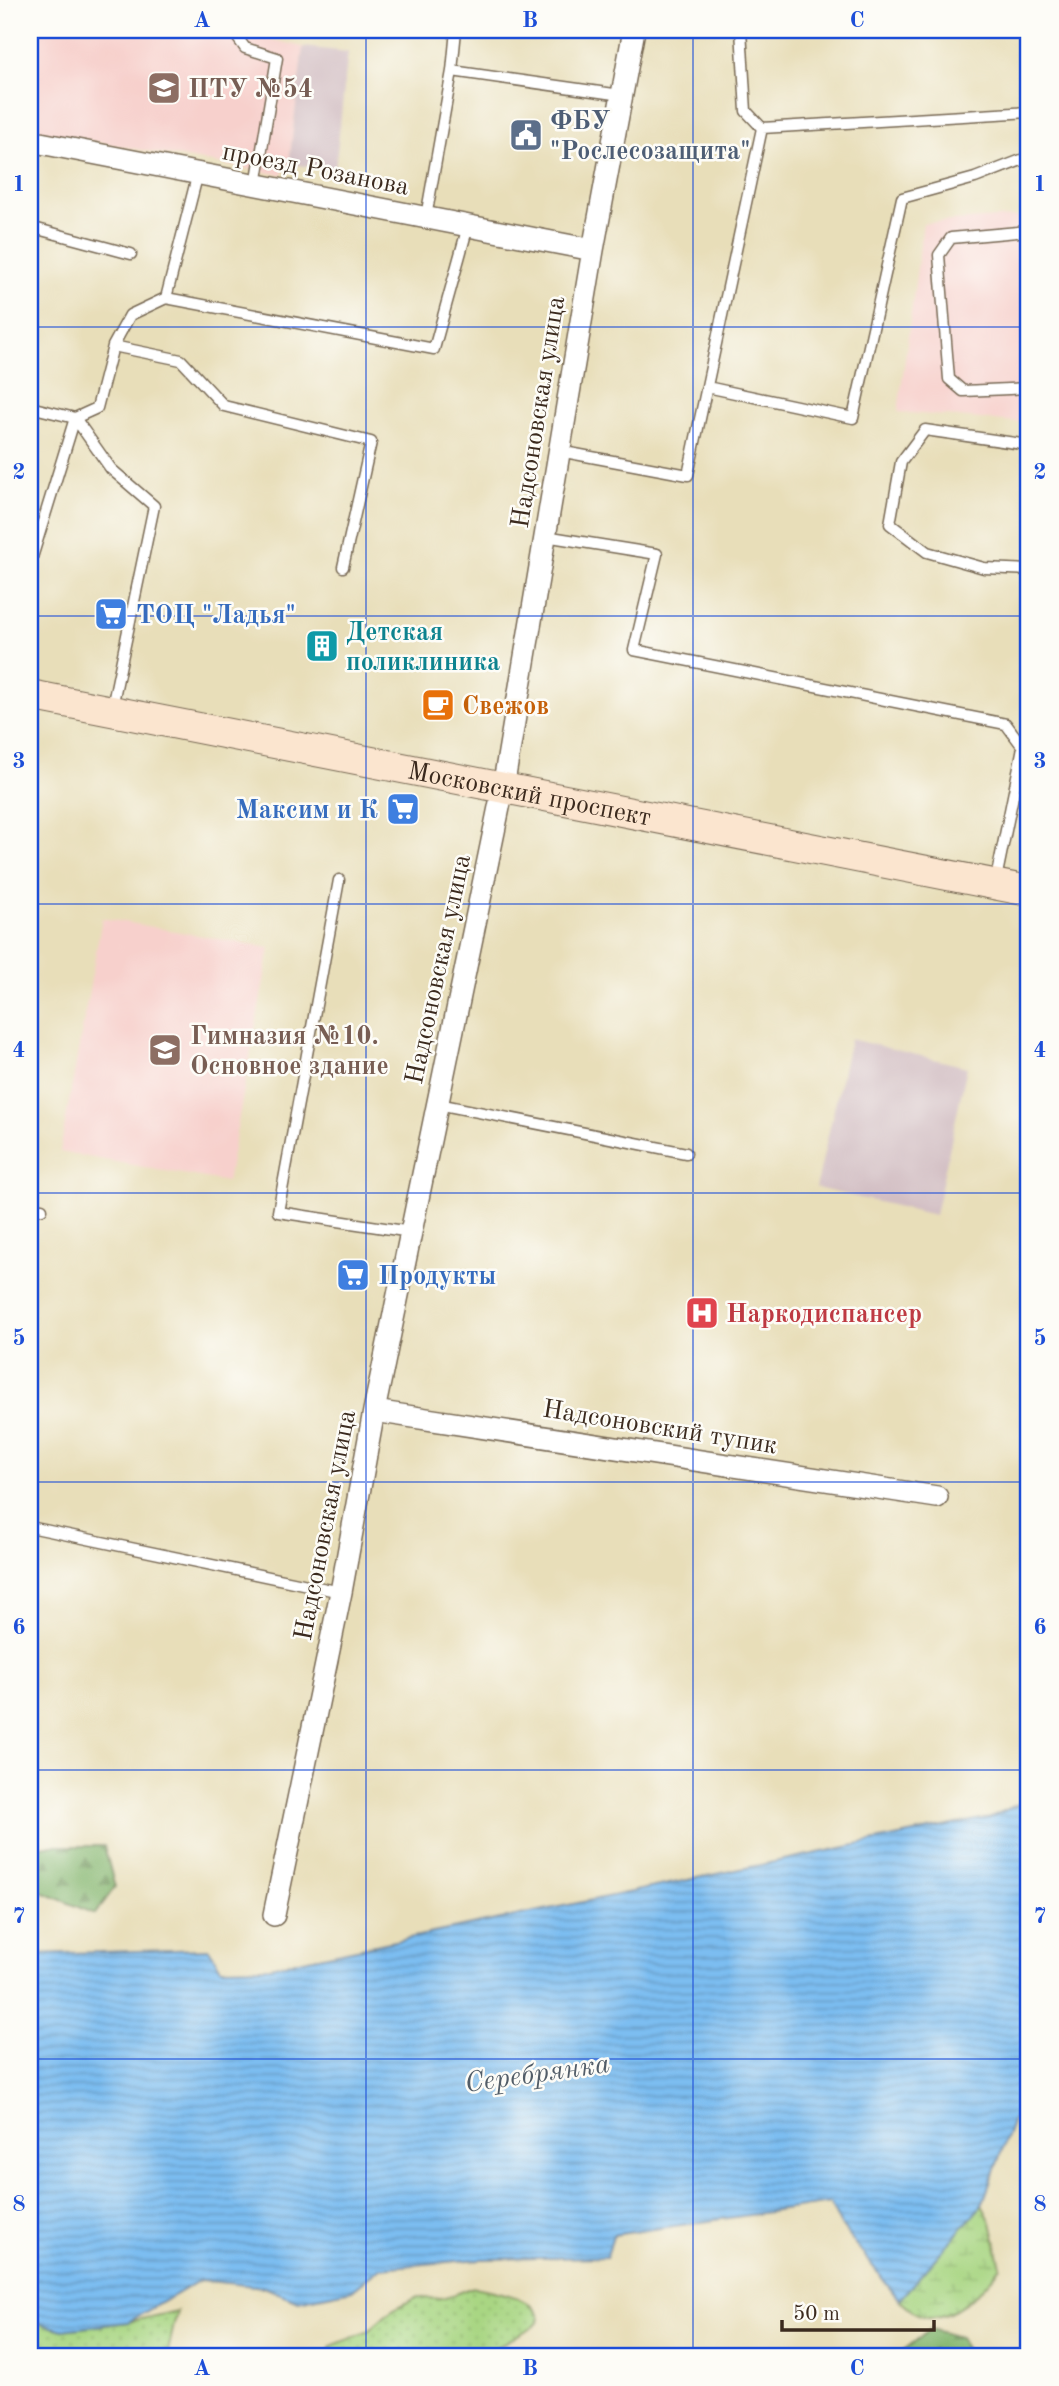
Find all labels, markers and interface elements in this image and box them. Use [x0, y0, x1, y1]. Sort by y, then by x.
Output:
text: A [193, 9, 211, 32]
text: B [522, 9, 538, 32]
text: C [849, 9, 865, 32]
school or university icon: ПТУ №54 [145, 69, 183, 107]
place label: ПТУ №54 [188, 77, 313, 103]
place label: ФБУ "Рослесозащита" [550, 109, 750, 165]
public building icon: ФБУ "Рослесозащита" [507, 116, 545, 154]
street label: проезд Розанова [220, 139, 411, 201]
text: 1 [12, 173, 26, 196]
text: 1 [1033, 173, 1047, 196]
street label: Надсоновская улица [508, 294, 570, 530]
text: 2 [12, 461, 26, 484]
text: 2 [1033, 461, 1047, 484]
supermarket icon: ТОЦ "Ладья" [92, 595, 130, 633]
place label: ТОЦ "Ладья" [136, 603, 296, 629]
place label: Детская поликлиника [346, 620, 500, 676]
building icon: Детская поликлиника [303, 627, 341, 665]
cafe icon: Свежов [419, 686, 457, 724]
place label: Свежов [462, 694, 549, 720]
text: 3 [12, 750, 26, 773]
text: 3 [1033, 750, 1047, 773]
street label: Московский проспект [405, 758, 653, 832]
supermarket icon: Максим и К [384, 790, 422, 828]
place label: Максим и К [236, 798, 378, 824]
street label: Надсоновская улица [402, 852, 476, 1087]
place label: Гимназия №10. Основное здание [190, 1024, 389, 1080]
school or university icon: Гимназия №10. Основное здание [146, 1031, 184, 1069]
text: 4 [12, 1039, 26, 1062]
text: 4 [1033, 1039, 1047, 1062]
supermarket icon: Продукты [334, 1256, 372, 1294]
place label: Продукты [378, 1264, 496, 1290]
hospital icon: Наркодиспансер [683, 1294, 721, 1332]
place label: Наркодиспансер [726, 1302, 922, 1328]
text: 5 [12, 1327, 26, 1350]
text: 5 [1033, 1327, 1047, 1350]
street label: Надсоновский тупик [541, 1397, 779, 1459]
street label: Надсоновская улица [291, 1408, 361, 1643]
text: 6 [12, 1616, 26, 1639]
text: 6 [1033, 1616, 1047, 1639]
text: 7 [12, 1905, 26, 1928]
text: 7 [1033, 1905, 1047, 1928]
water label: Серебрянка [463, 2051, 612, 2099]
text: 8 [12, 2193, 26, 2216]
text: 8 [1033, 2193, 1047, 2216]
scale bar [782, 2288, 935, 2332]
text: 50 m [793, 2304, 840, 2325]
text: A [193, 2357, 211, 2380]
text: B [522, 2357, 538, 2380]
text: C [849, 2357, 865, 2380]

